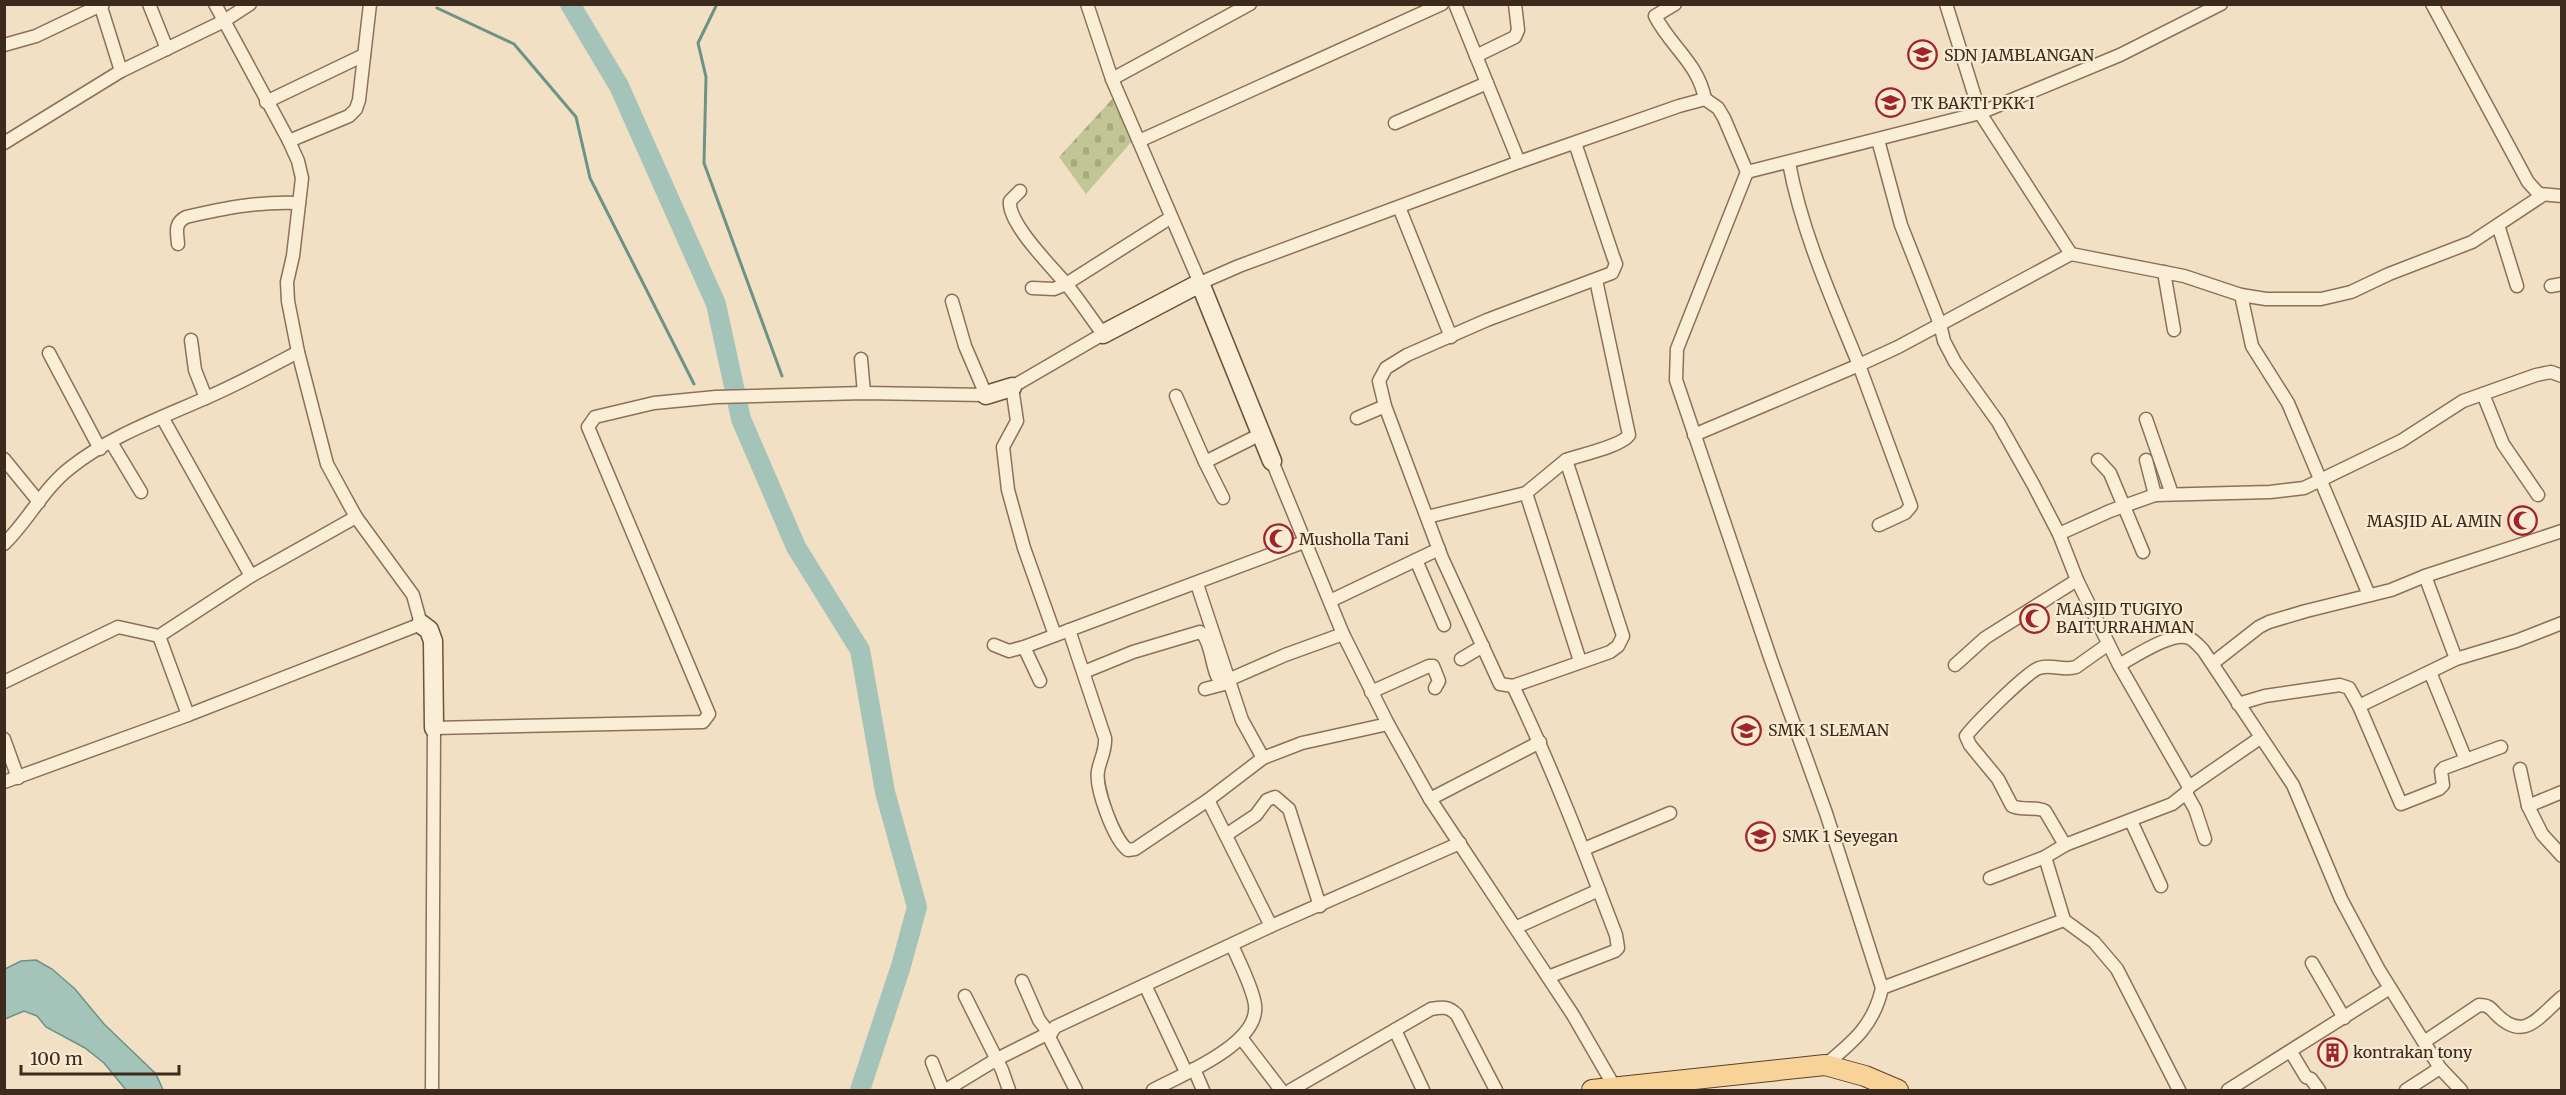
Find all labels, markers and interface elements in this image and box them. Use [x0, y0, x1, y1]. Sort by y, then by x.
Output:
school or university icon: SDN JAMBLANGAN [1907, 39, 1939, 71]
place label: SDN JAMBLANGAN [1944, 45, 2095, 65]
school or university icon: TK BAKTI PKK I [1874, 87, 1906, 119]
place label: TK BAKTI PKK I [1911, 93, 2035, 113]
mosque icon: MASJID AL AMIN [2507, 505, 2539, 537]
place label: MASJID AL AMIN [2367, 511, 2503, 531]
mosque icon: Musholla Tani [1262, 523, 1294, 555]
place label: Musholla Tani [1299, 529, 1409, 549]
place label: MASJID TUGIYO BAITURRAHMAN [2056, 599, 2195, 637]
mosque icon: MASJID TUGIYO BAITURRAHMAN [2019, 602, 2051, 634]
school or university icon: SMK 1 SLEMAN [1731, 714, 1763, 746]
place label: SMK 1 SLEMAN [1768, 720, 1890, 740]
school or university icon: SMK 1 Seyegan [1745, 820, 1777, 852]
place label: SMK 1 Seyegan [1782, 826, 1899, 846]
building icon: kontrakan tony [2316, 1036, 2348, 1068]
scale bar [21, 1038, 178, 1076]
place label: kontrakan tony [2353, 1042, 2473, 1062]
text: 100 m [30, 1047, 83, 1070]

